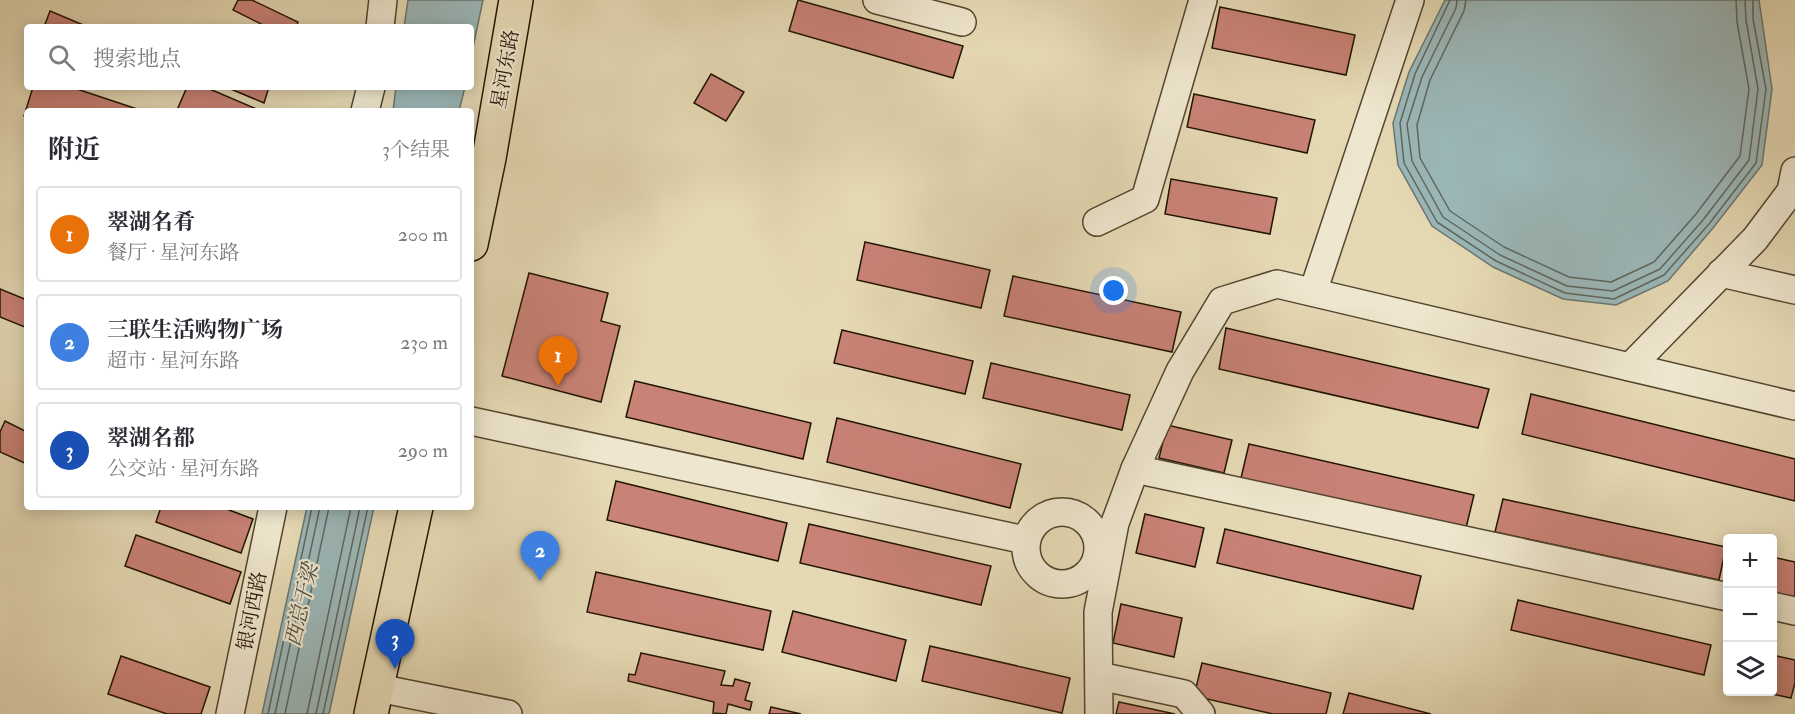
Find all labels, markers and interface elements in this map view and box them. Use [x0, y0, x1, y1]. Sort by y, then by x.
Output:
search box [24, 24, 474, 90]
street label: 星河东路 [486, 27, 524, 111]
icon: search [45, 41, 78, 74]
text: 搜索地点 [93, 45, 181, 73]
text: 附近 [48, 134, 100, 166]
text: 3个结果 [382, 137, 450, 162]
text: 翠湖名肴 [107, 208, 195, 236]
text: 1 [66, 222, 73, 247]
text: 200 m [398, 222, 448, 247]
text: 餐厅 · 星河东路 [107, 240, 239, 265]
your location [1099, 276, 1128, 305]
text: 三联生活购物广场 [107, 316, 283, 344]
text: 2 [64, 330, 75, 355]
text: 230 m [400, 330, 448, 355]
pin: 1 [538, 336, 578, 386]
text: 超市 · 星河东路 [107, 348, 239, 373]
text: 翠湖名都 [107, 424, 195, 452]
text: 3 [66, 438, 73, 463]
text: 290 m [398, 438, 448, 463]
text: 公交站 · 星河东路 [107, 456, 259, 481]
pin: 2 [520, 532, 560, 581]
map controls [1723, 534, 1777, 696]
button: + [1723, 534, 1777, 588]
water label: 西总干梁 [279, 558, 325, 649]
street label: 银河西路 [232, 569, 272, 653]
button: − [1723, 588, 1777, 642]
pin: 3 [376, 620, 414, 669]
button: layers [1723, 642, 1777, 696]

